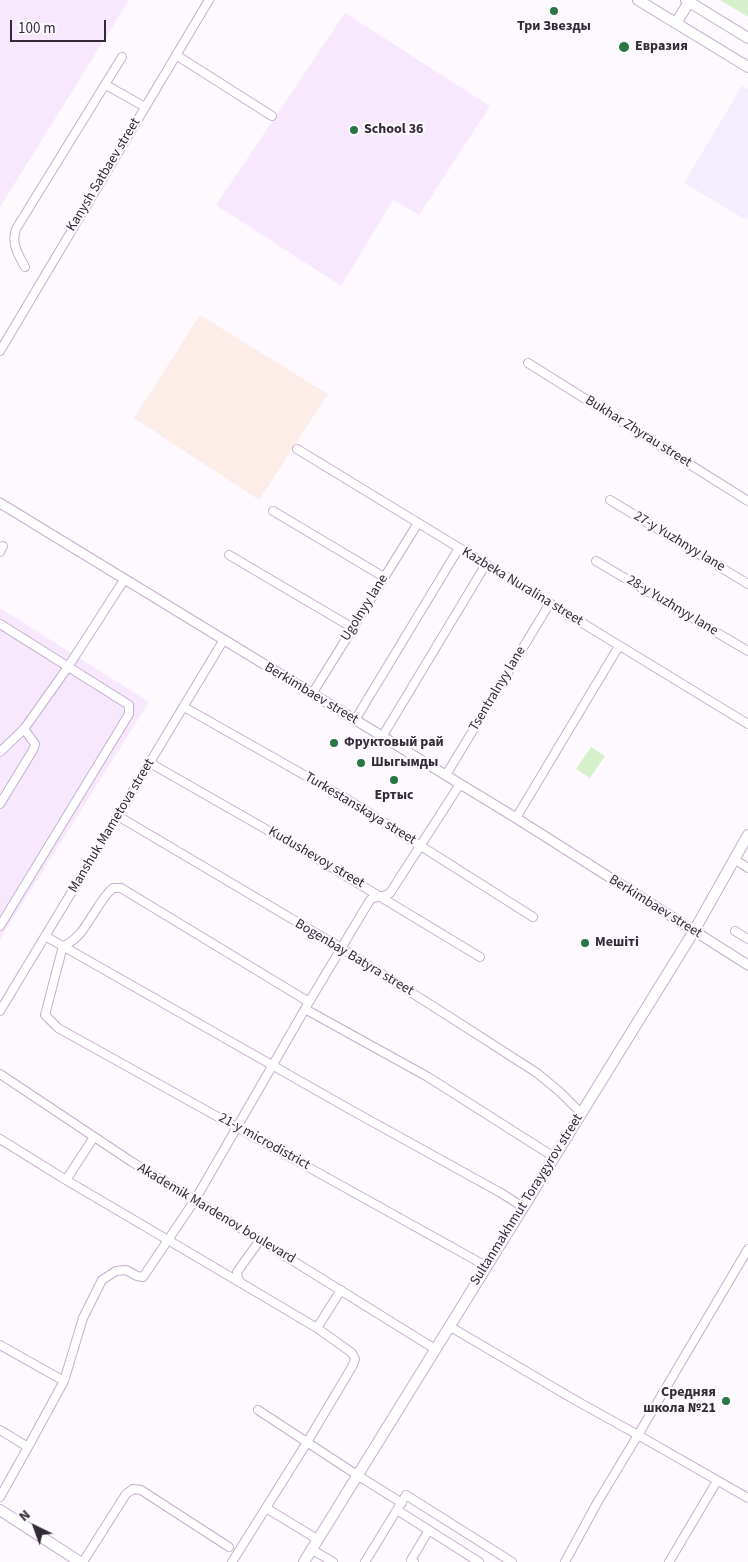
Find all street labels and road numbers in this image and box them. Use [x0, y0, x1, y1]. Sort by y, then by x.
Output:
street label: Kanysh Satbaev street [64, 115, 144, 235]
street label: Bukhar Zhyrau street [582, 392, 694, 472]
street label: 27-y Yuzhnyy lane [630, 508, 728, 576]
street label: Kazbeka Nuralina street [458, 544, 586, 630]
street label: Ugolnyy lane [338, 571, 392, 645]
street label: 28-y Yuzhnyy lane [623, 572, 721, 640]
street label: Tsentralnyy lane [466, 644, 530, 734]
street label: Berkimbaev street [261, 659, 361, 729]
street label: Manshuk Mametova street [65, 756, 159, 896]
street label: Turkestanskaya street [301, 769, 419, 849]
street label: Kudushevoy street [265, 824, 367, 892]
street label: Berkimbaev street [605, 872, 705, 942]
street label: Bogenbay Batyra street [292, 916, 416, 1000]
street label: 21-y microdistrict [215, 1110, 313, 1174]
street label: Sultanmakhmut Toraygyrov street [467, 1111, 587, 1289]
street label: Akademik Mardenov boulevard [134, 1160, 298, 1268]

